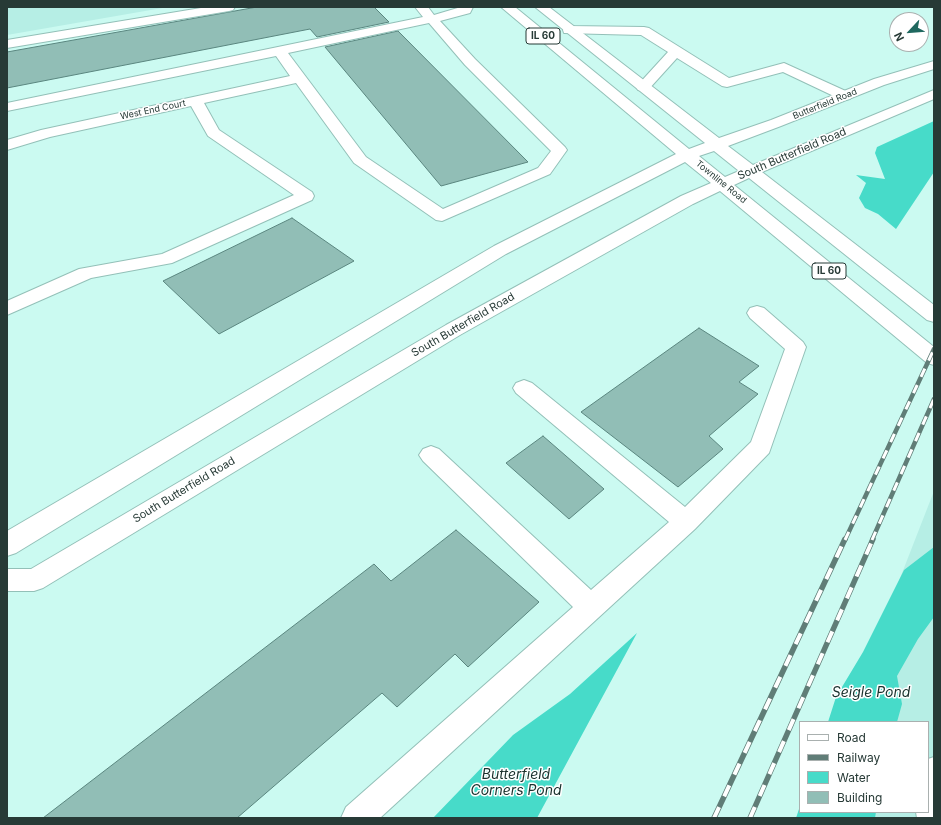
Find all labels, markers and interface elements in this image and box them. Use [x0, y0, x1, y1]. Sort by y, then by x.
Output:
north arrow [889, 12, 929, 52]
road number: IL 60 [526, 28, 560, 44]
text: N [891, 30, 907, 44]
street label: Butterfield Road [791, 86, 859, 122]
street label: West End Court [119, 98, 187, 122]
street label: South Butterfield Road [736, 125, 848, 183]
street label: Townline Road [693, 158, 749, 206]
road number: IL 60 [812, 263, 846, 279]
street label: South Butterfield Road [409, 290, 517, 360]
street label: South Butterfield Road [131, 454, 237, 526]
water label: Seigle Pond [832, 685, 910, 701]
legend [799, 721, 929, 813]
text: Road [837, 730, 866, 745]
text: Railway [837, 750, 880, 765]
water label: Butterfield Corners Pond [470, 767, 562, 800]
text: Water [837, 770, 870, 785]
text: Building [837, 790, 882, 805]

